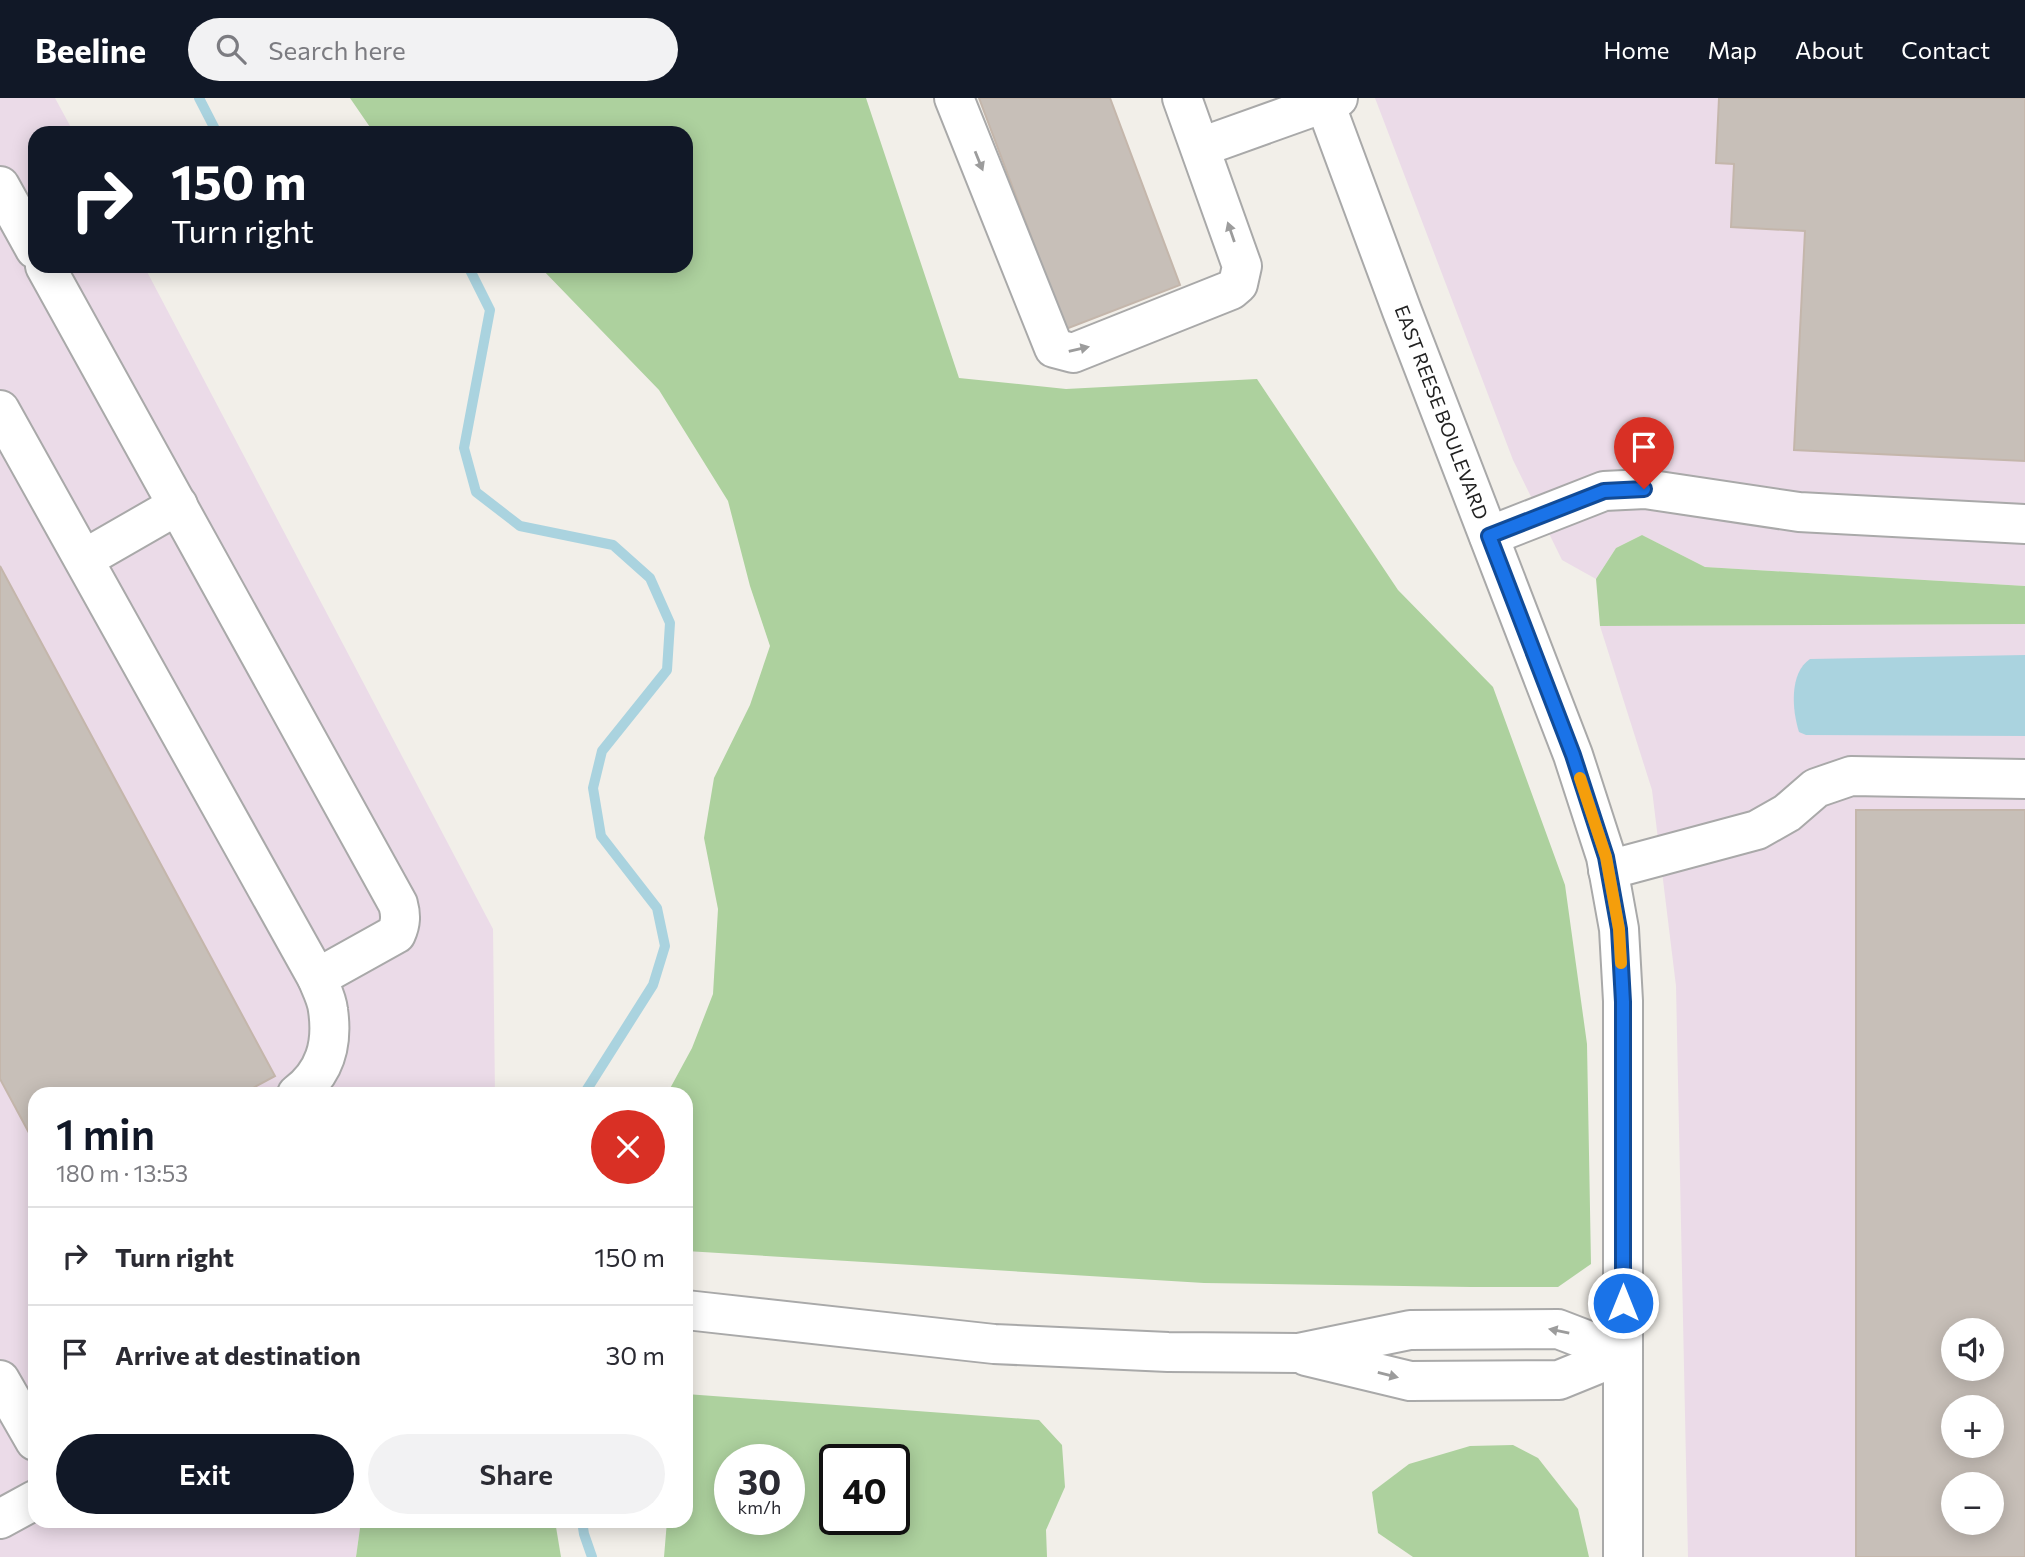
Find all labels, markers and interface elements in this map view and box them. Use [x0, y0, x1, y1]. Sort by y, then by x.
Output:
search box [188, 18, 678, 81]
text: Beeline [35, 29, 146, 70]
icon: search [212, 30, 250, 68]
text: Search here [268, 34, 406, 65]
text: Home [1604, 35, 1670, 64]
text: Map [1708, 35, 1757, 64]
text: About [1795, 35, 1863, 64]
text: Contact [1901, 35, 1990, 64]
text: 150 m [171, 150, 306, 210]
one-way arrow [974, 151, 985, 172]
icon: right [56, 154, 147, 245]
text: Turn right [171, 210, 314, 250]
one-way arrow [1225, 221, 1236, 242]
street label: EAST REESE BOULEVARD [1390, 302, 1494, 522]
one-way arrow [1068, 343, 1090, 354]
pin [1614, 417, 1674, 489]
icon: arrive [1625, 428, 1663, 466]
text: 1 min [56, 1107, 155, 1159]
button: close [591, 1110, 665, 1184]
text: 180 m · 13:53 [56, 1159, 188, 1187]
icon: right [56, 1237, 94, 1275]
text: Turn right [115, 1241, 234, 1272]
text: 150 m [594, 1241, 665, 1272]
position arrow [1586, 1266, 1660, 1340]
map controls [1941, 1318, 2004, 1535]
button: sound [1941, 1318, 2004, 1381]
one-way arrow [1548, 1326, 1570, 1337]
icon: arrive [56, 1335, 94, 1373]
text: Arrive at destination [115, 1339, 361, 1370]
text: 30 m [606, 1339, 665, 1370]
one-way arrow [1377, 1370, 1399, 1381]
button: + [1941, 1395, 2004, 1458]
button: Exit [56, 1434, 354, 1514]
button: Share [368, 1434, 665, 1514]
speed limit sign: 40 [819, 1444, 910, 1535]
text: 30 [738, 1459, 781, 1502]
button: − [1941, 1472, 2004, 1535]
text: km/h [738, 1496, 781, 1518]

